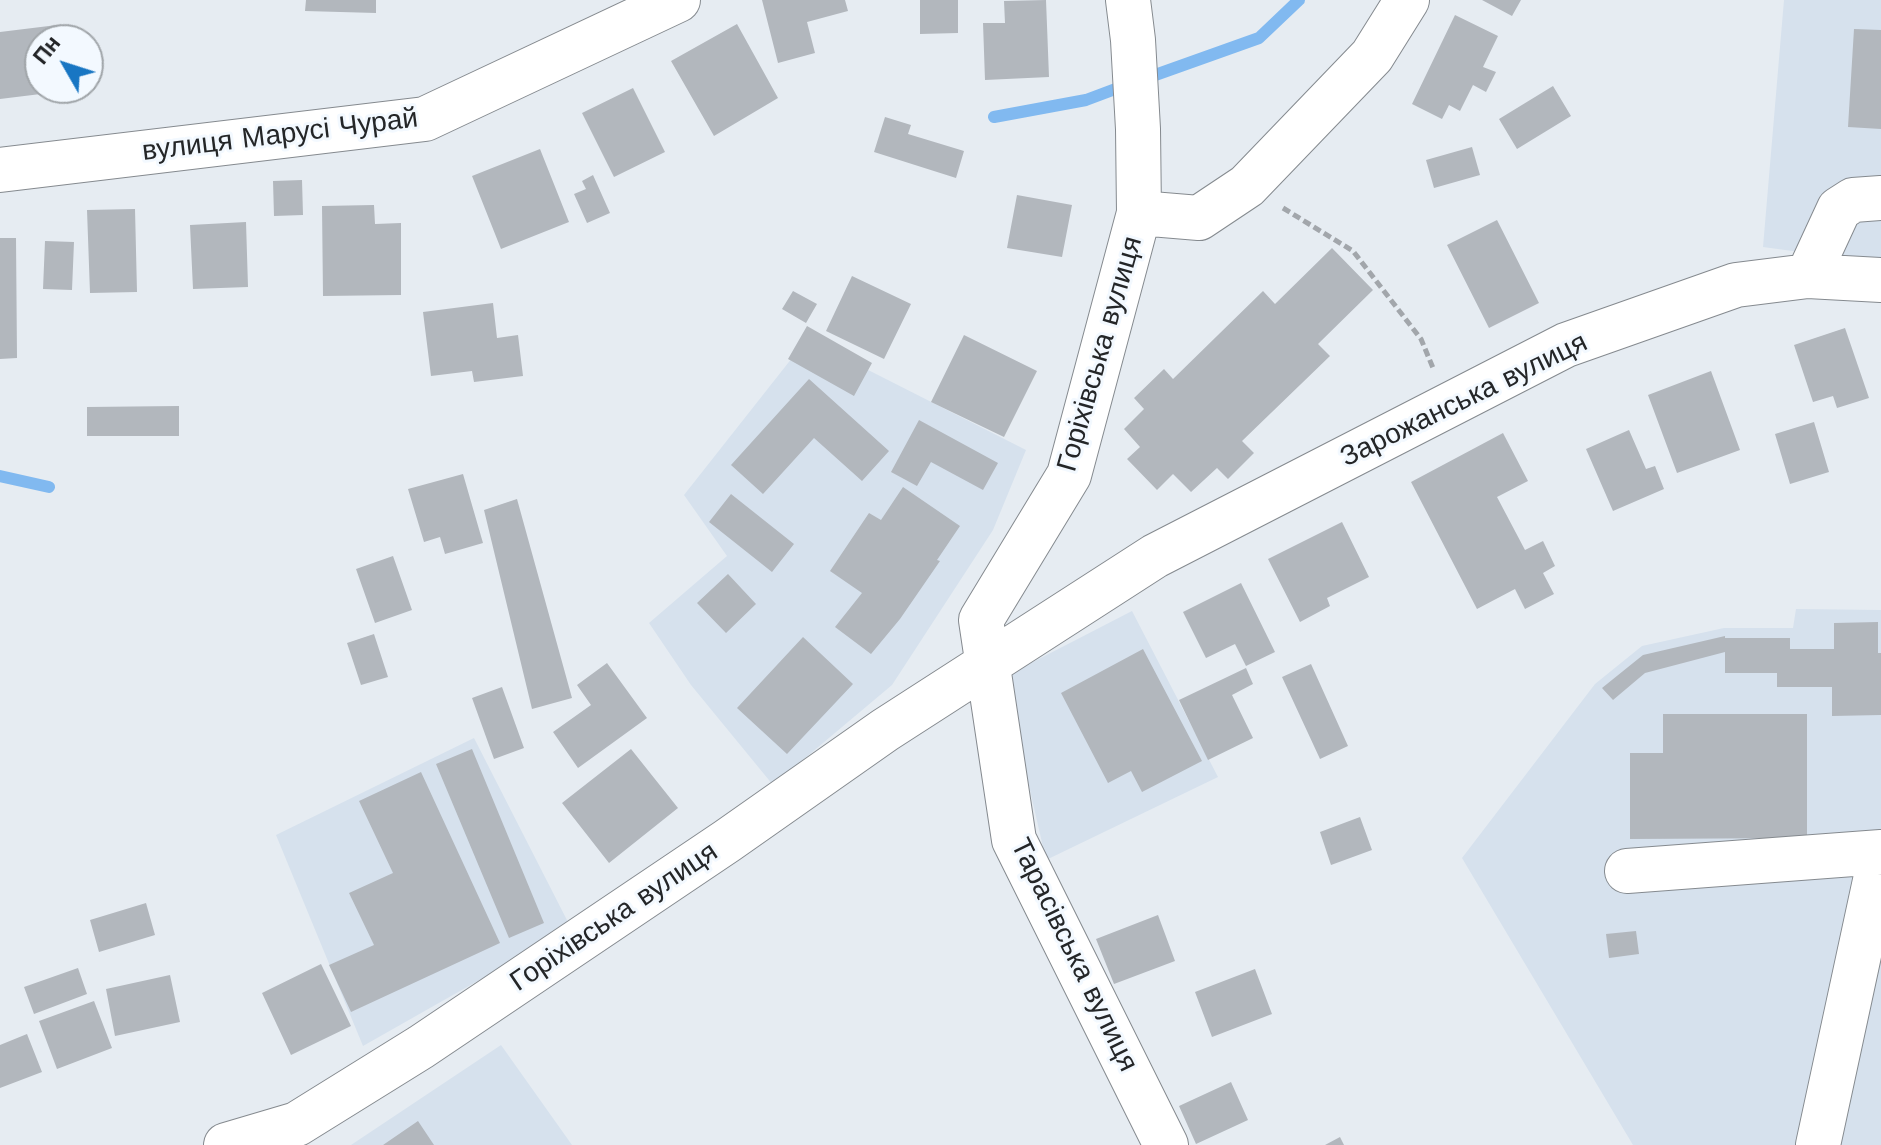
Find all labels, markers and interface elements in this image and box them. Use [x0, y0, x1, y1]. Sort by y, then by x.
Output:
north arrow [24, 24, 104, 104]
text: Пн [28, 31, 65, 69]
street label: вулиця Марусі Чурай [140, 101, 420, 169]
street label: Горіхівська вулиця [1050, 233, 1150, 475]
street label: Зарожанська вулиця [1335, 326, 1593, 474]
street label: Тарасівська вулиця [1003, 833, 1145, 1077]
street label: Горіхівська вулиця [504, 835, 724, 999]

